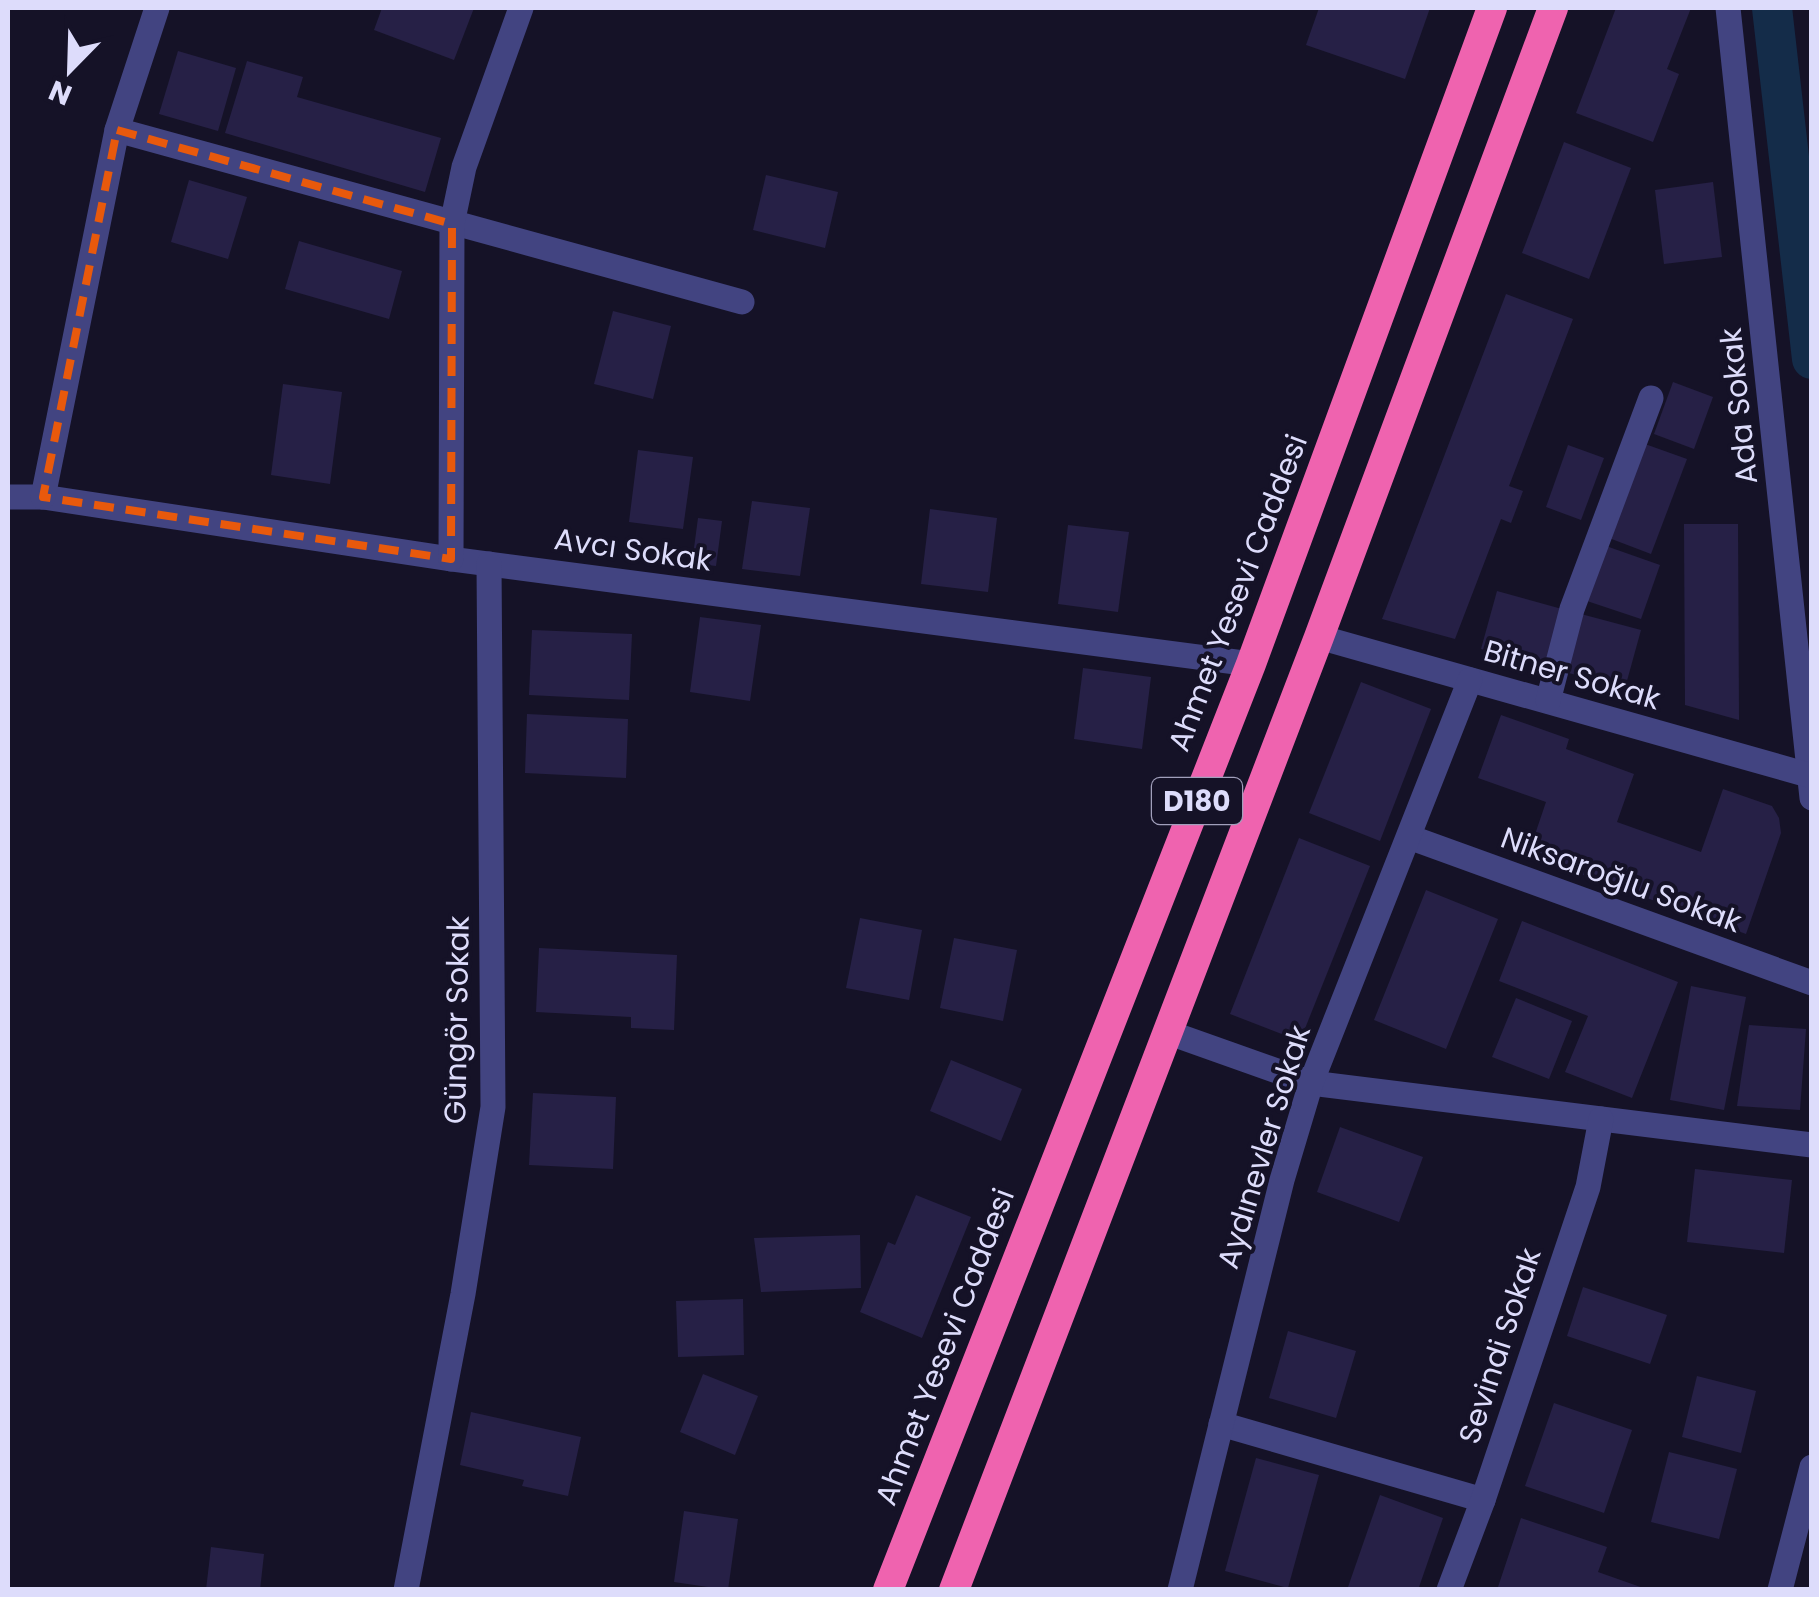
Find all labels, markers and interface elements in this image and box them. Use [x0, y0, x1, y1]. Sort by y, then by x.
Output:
north arrow [20, 20, 120, 120]
text: N [43, 70, 78, 115]
street label: Ada Sokak [1709, 325, 1768, 486]
street label: Ahmet Yesevi Caddesi [1157, 428, 1318, 757]
street label: Avcı Sokak [552, 517, 715, 582]
street label: Bitner Sokak [1479, 629, 1666, 720]
road number: D180 [1152, 778, 1242, 824]
street label: Niksaroğlu Sokak [1495, 816, 1748, 943]
street label: Güngör Sokak [433, 915, 480, 1125]
street label: Aydınevler Sokak [1206, 1019, 1321, 1274]
street label: Ahmet Yesevi Caddesi [864, 1182, 1025, 1511]
street label: Sevindi Sokak [1448, 1242, 1552, 1449]

